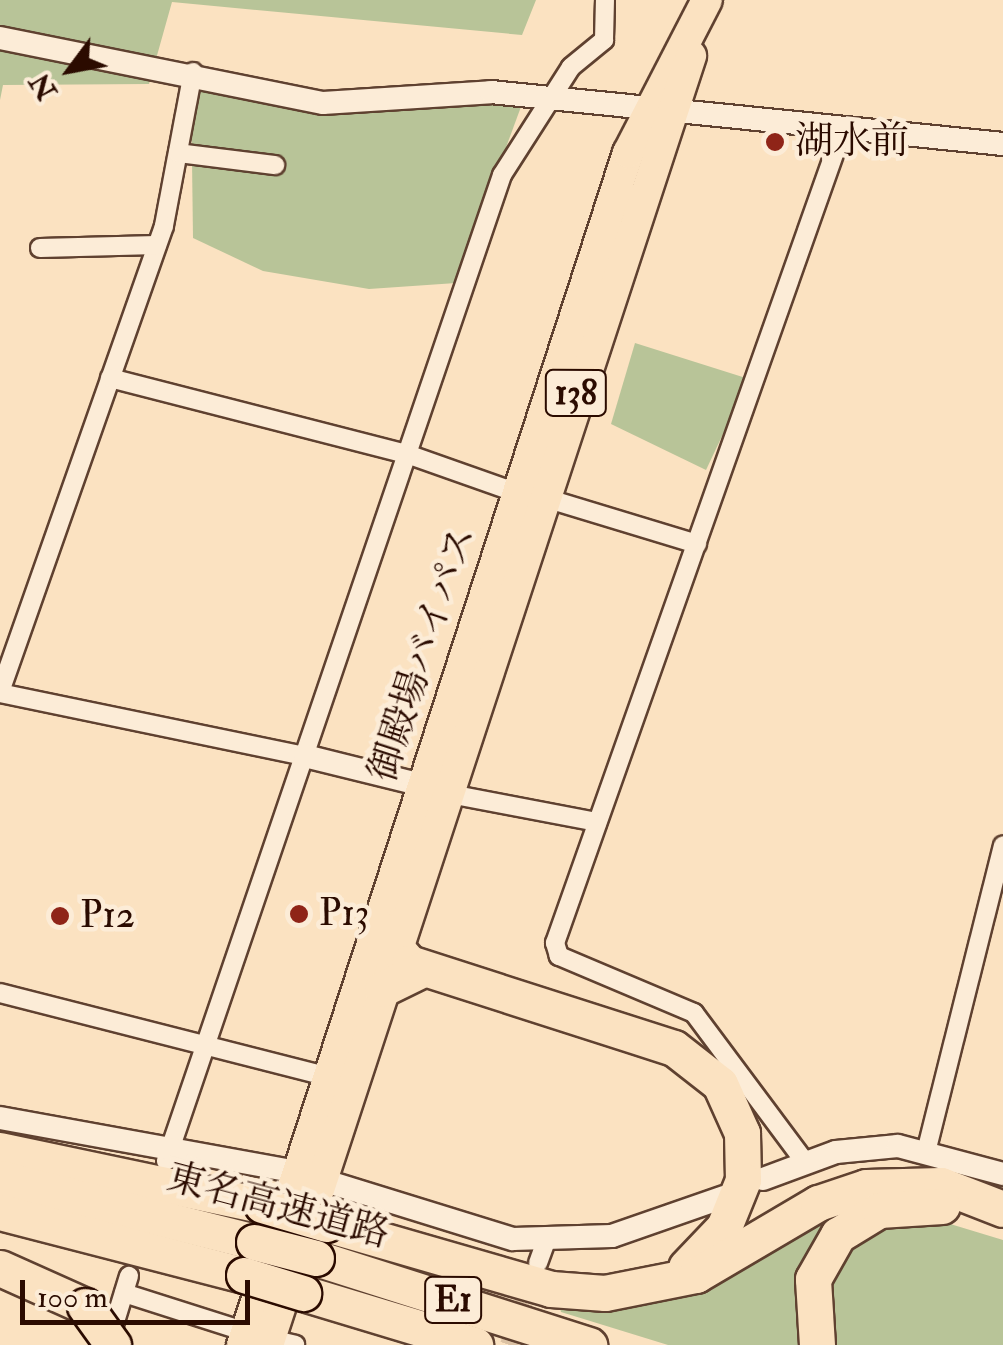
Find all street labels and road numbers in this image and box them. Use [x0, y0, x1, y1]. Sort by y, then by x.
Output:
road number: 138 [544, 363, 608, 423]
street label: 御殿場バイパス [360, 520, 486, 788]
street label: 東名高速道路 [162, 1154, 394, 1258]
road number: E1 [423, 1270, 483, 1330]

